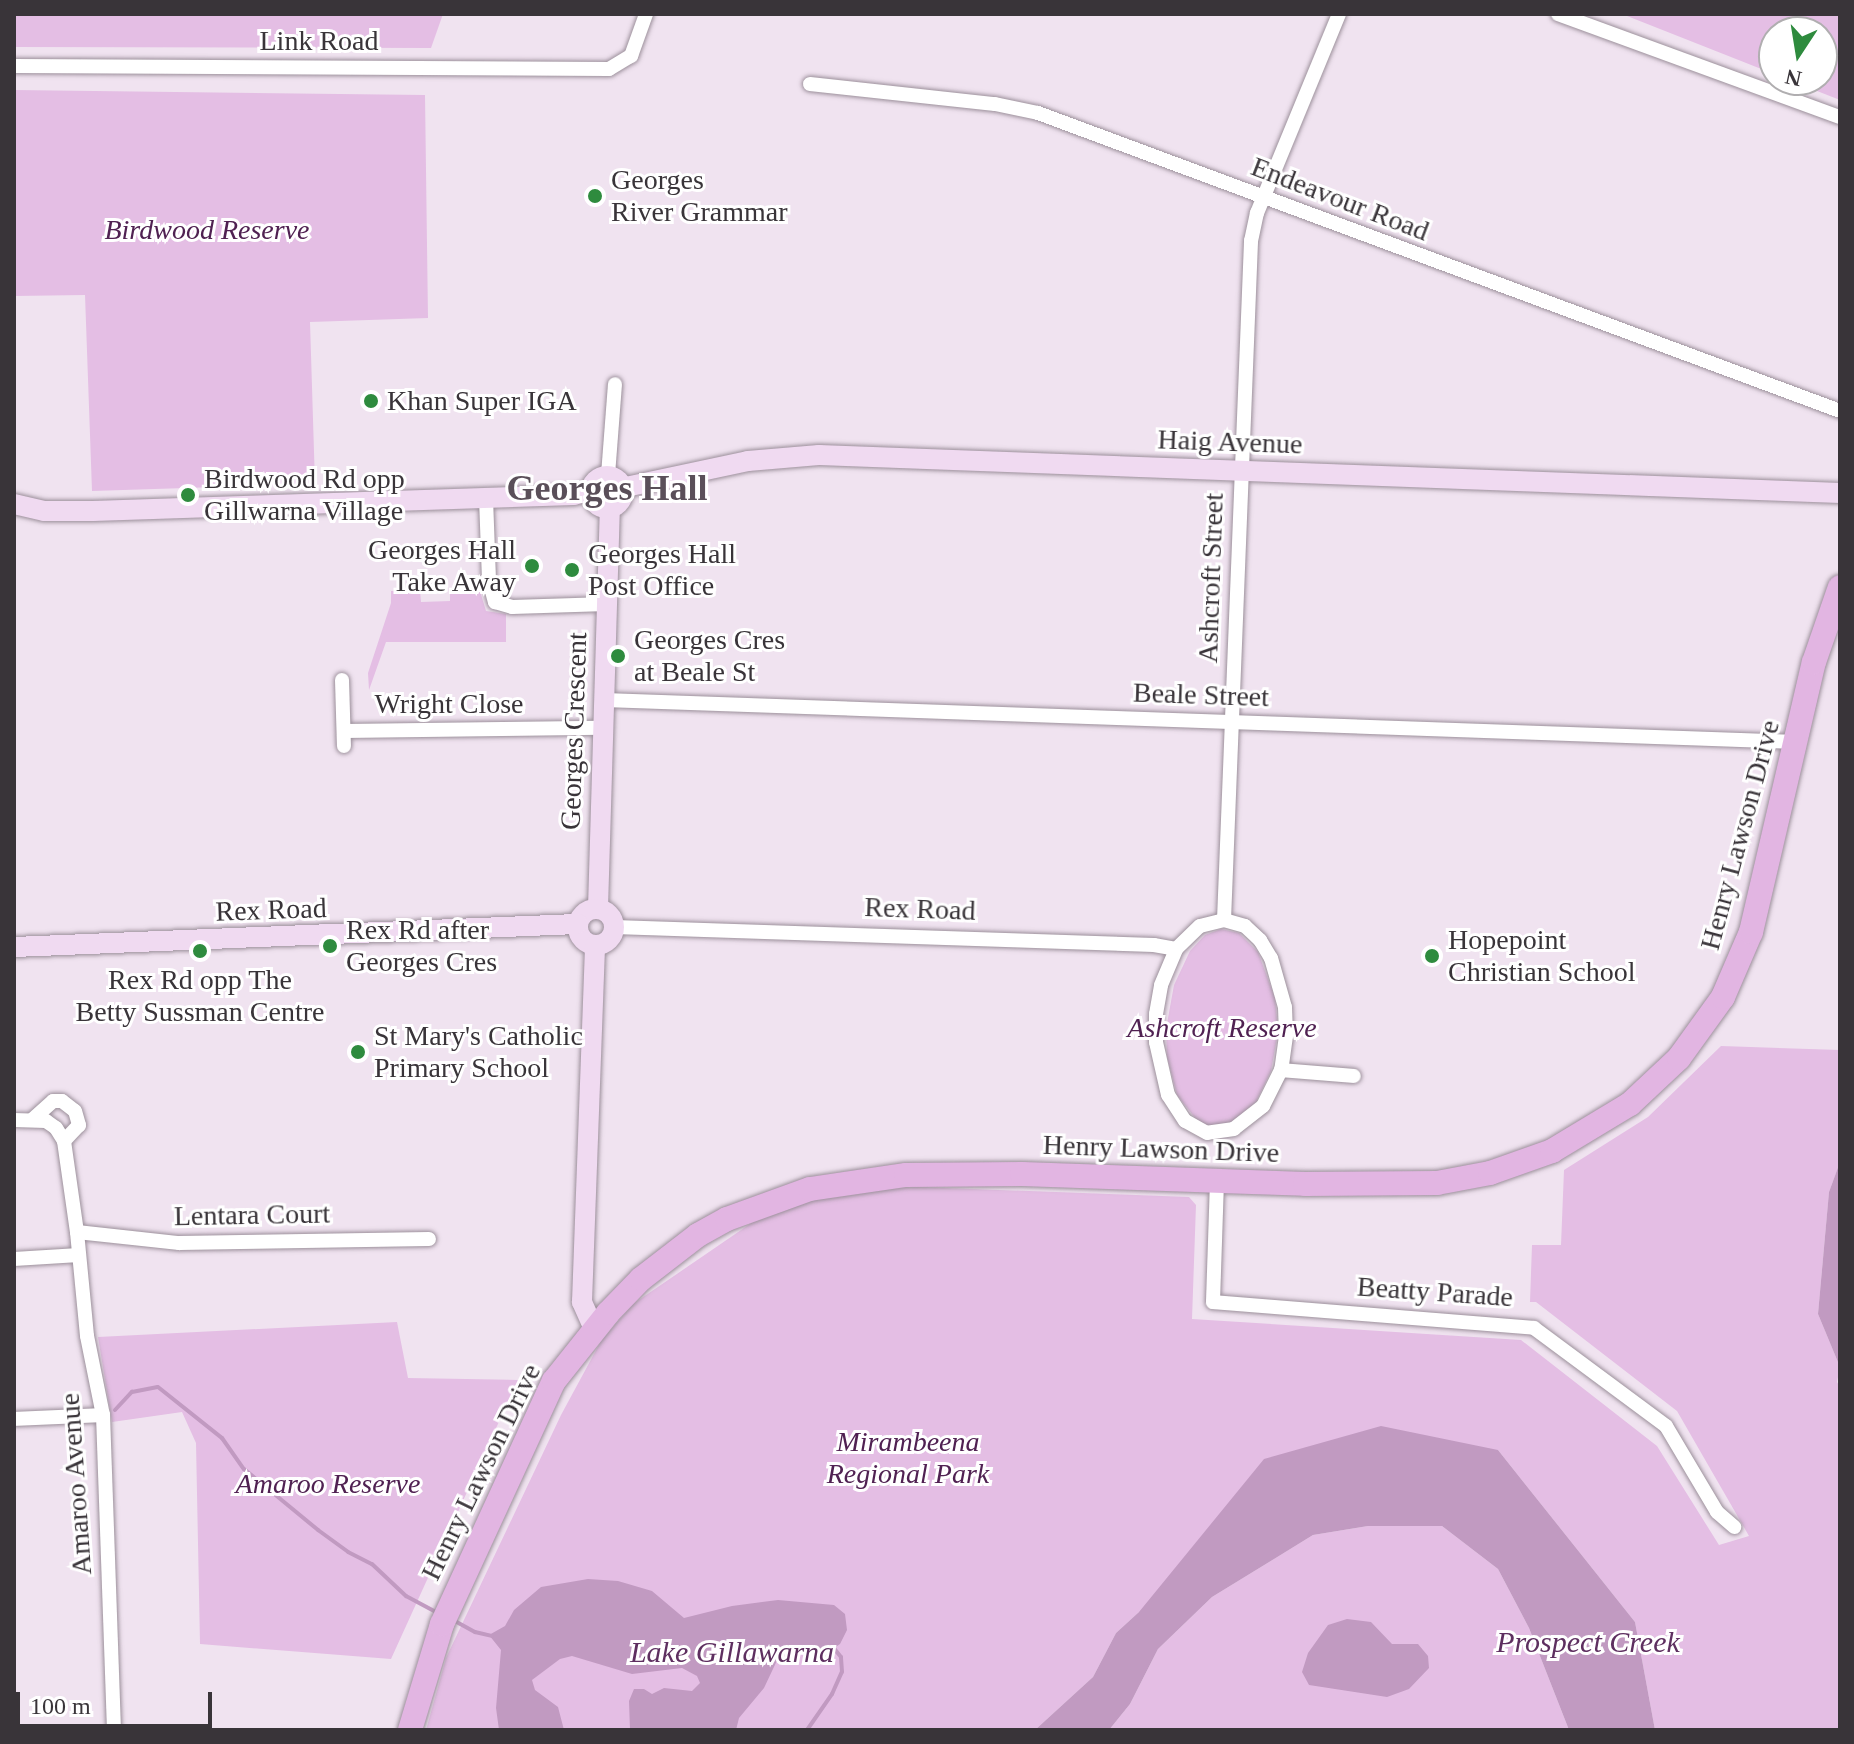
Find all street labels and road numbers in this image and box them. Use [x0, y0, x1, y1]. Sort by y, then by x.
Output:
street label: Link Road [260, 24, 378, 58]
street label: Endeavour Road [1247, 150, 1433, 248]
street label: Haig Avenue [1156, 423, 1304, 461]
street label: Ashcroft Street [1191, 492, 1231, 664]
street label: Georges Crescent [554, 632, 594, 830]
street label: Beale Street [1132, 676, 1270, 714]
street label: Wright Close [375, 687, 523, 721]
street label: Henry Lawson Drive [1693, 716, 1787, 954]
street label: Rex Road [864, 890, 976, 928]
street label: Rex Road [215, 891, 327, 929]
street label: Henry Lawson Drive [1042, 1128, 1280, 1170]
street label: Lentara Court [174, 1197, 330, 1233]
street label: Beatty Parade [1356, 1270, 1514, 1314]
street label: Henry Lawson Drive [414, 1358, 548, 1586]
street label: Amaroo Avenue [53, 1391, 99, 1577]

